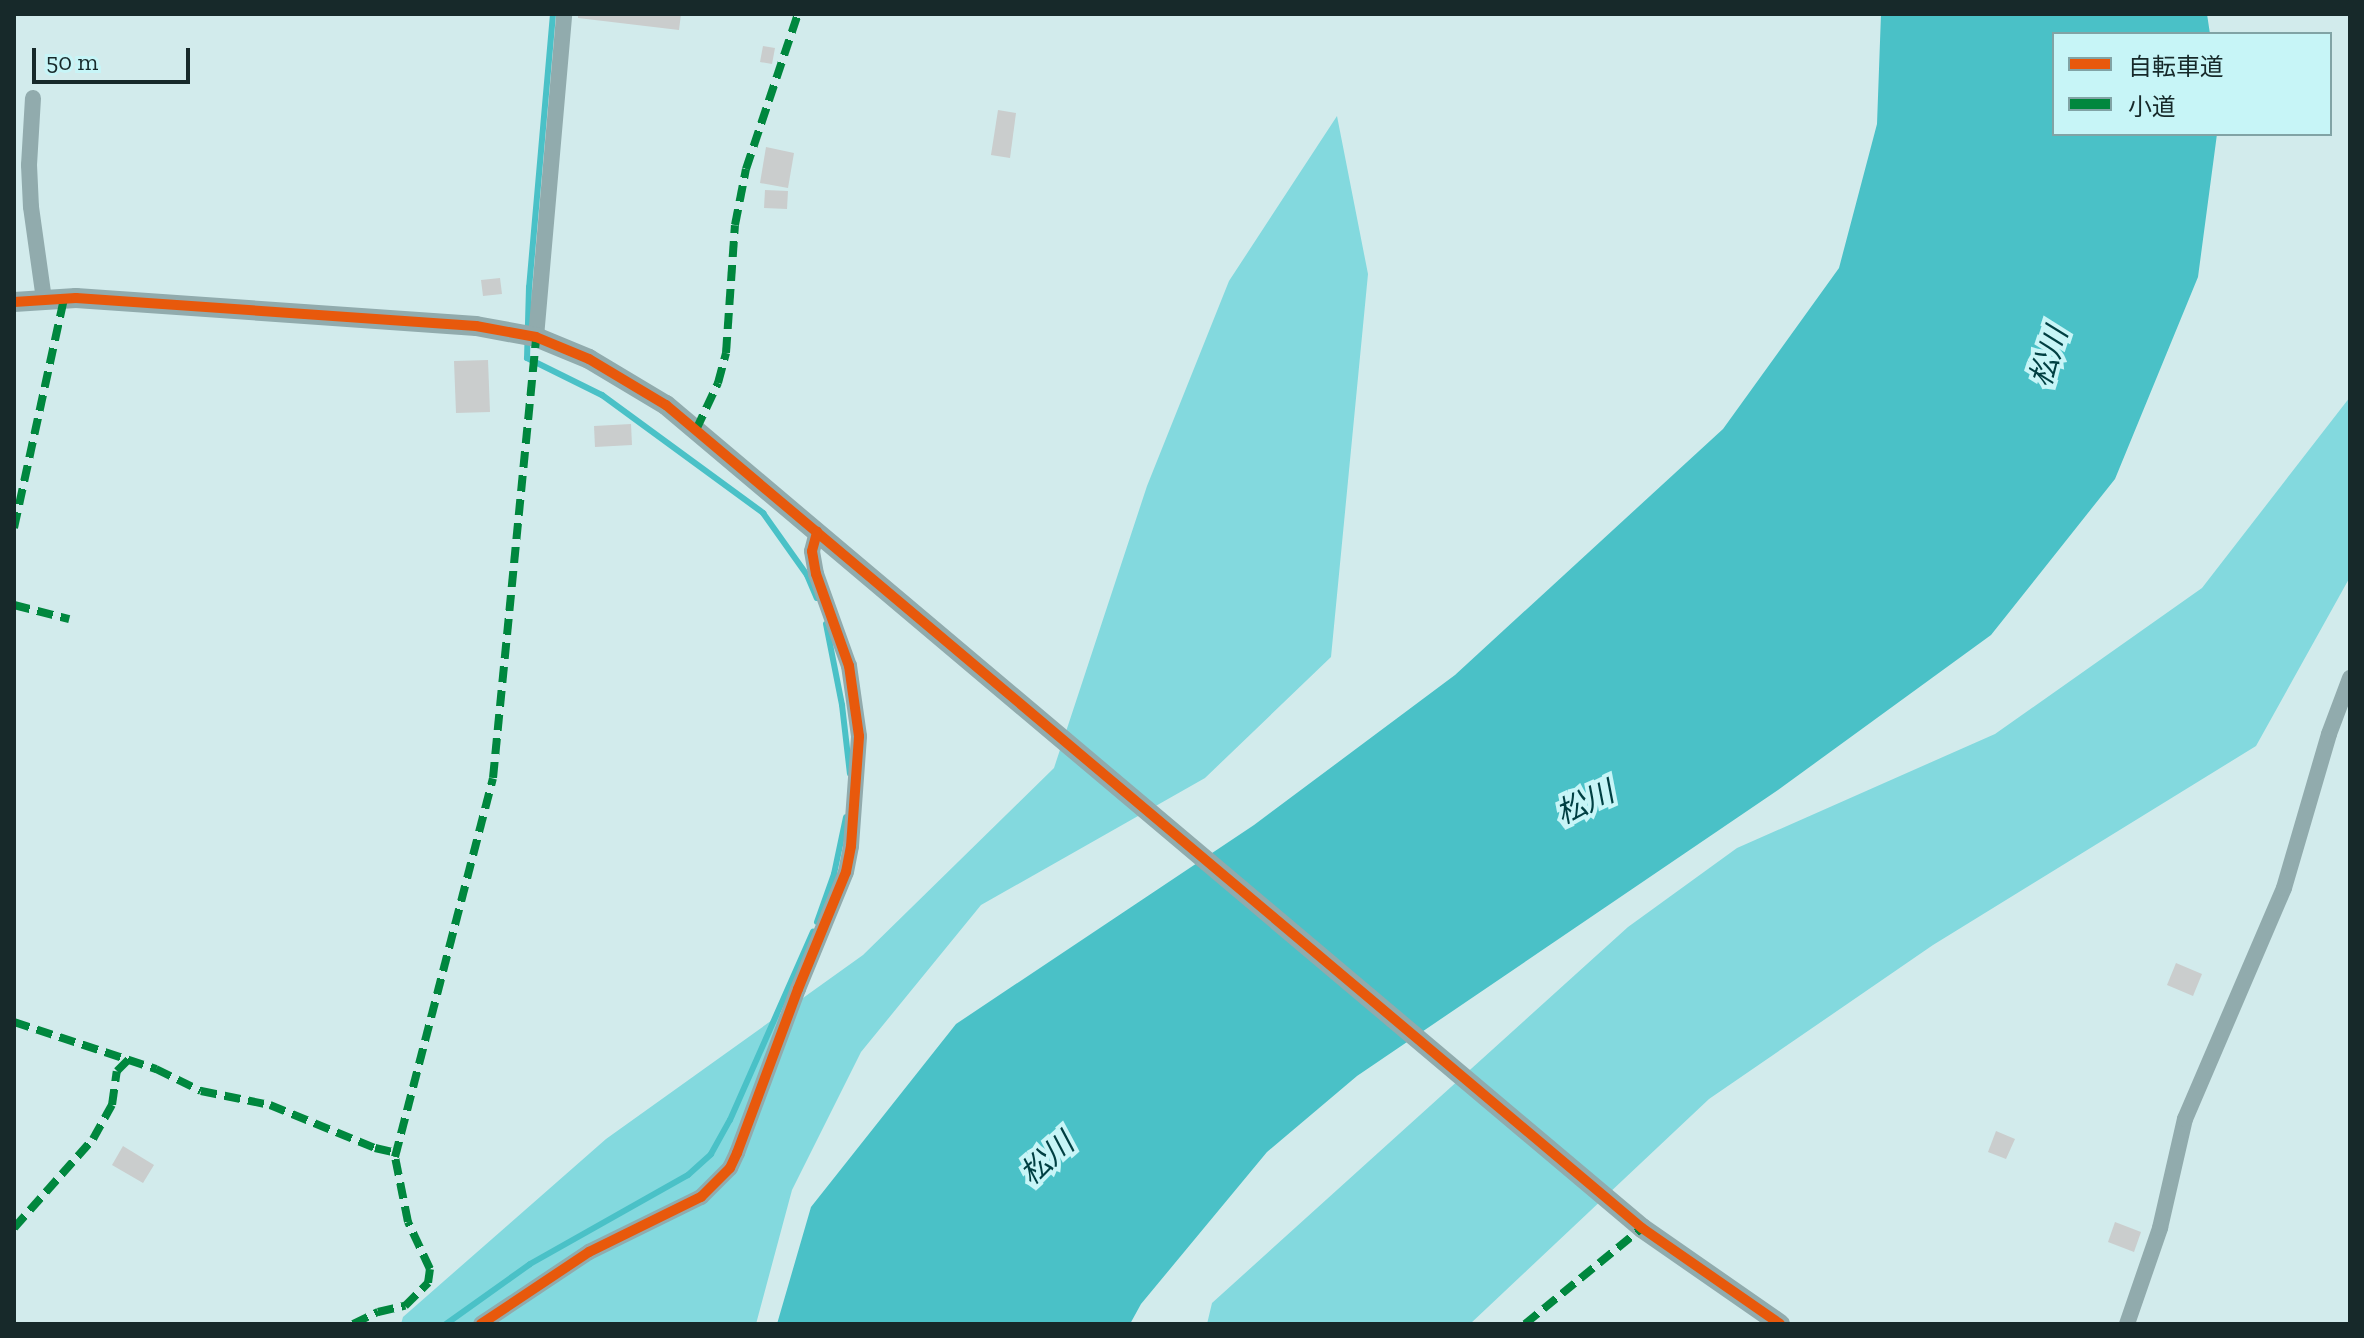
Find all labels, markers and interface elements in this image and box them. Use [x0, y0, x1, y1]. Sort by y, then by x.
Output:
scale bar [36, 32, 194, 82]
legend [2052, 32, 2332, 136]
text: 50 m [46, 47, 98, 76]
text: 自転車道 [2128, 52, 2224, 81]
text: 小道 [2128, 92, 2176, 121]
water label: 松川 [2023, 323, 2075, 391]
water label: 松川 [1550, 774, 1620, 832]
water label: 松川 [1013, 1126, 1081, 1192]

